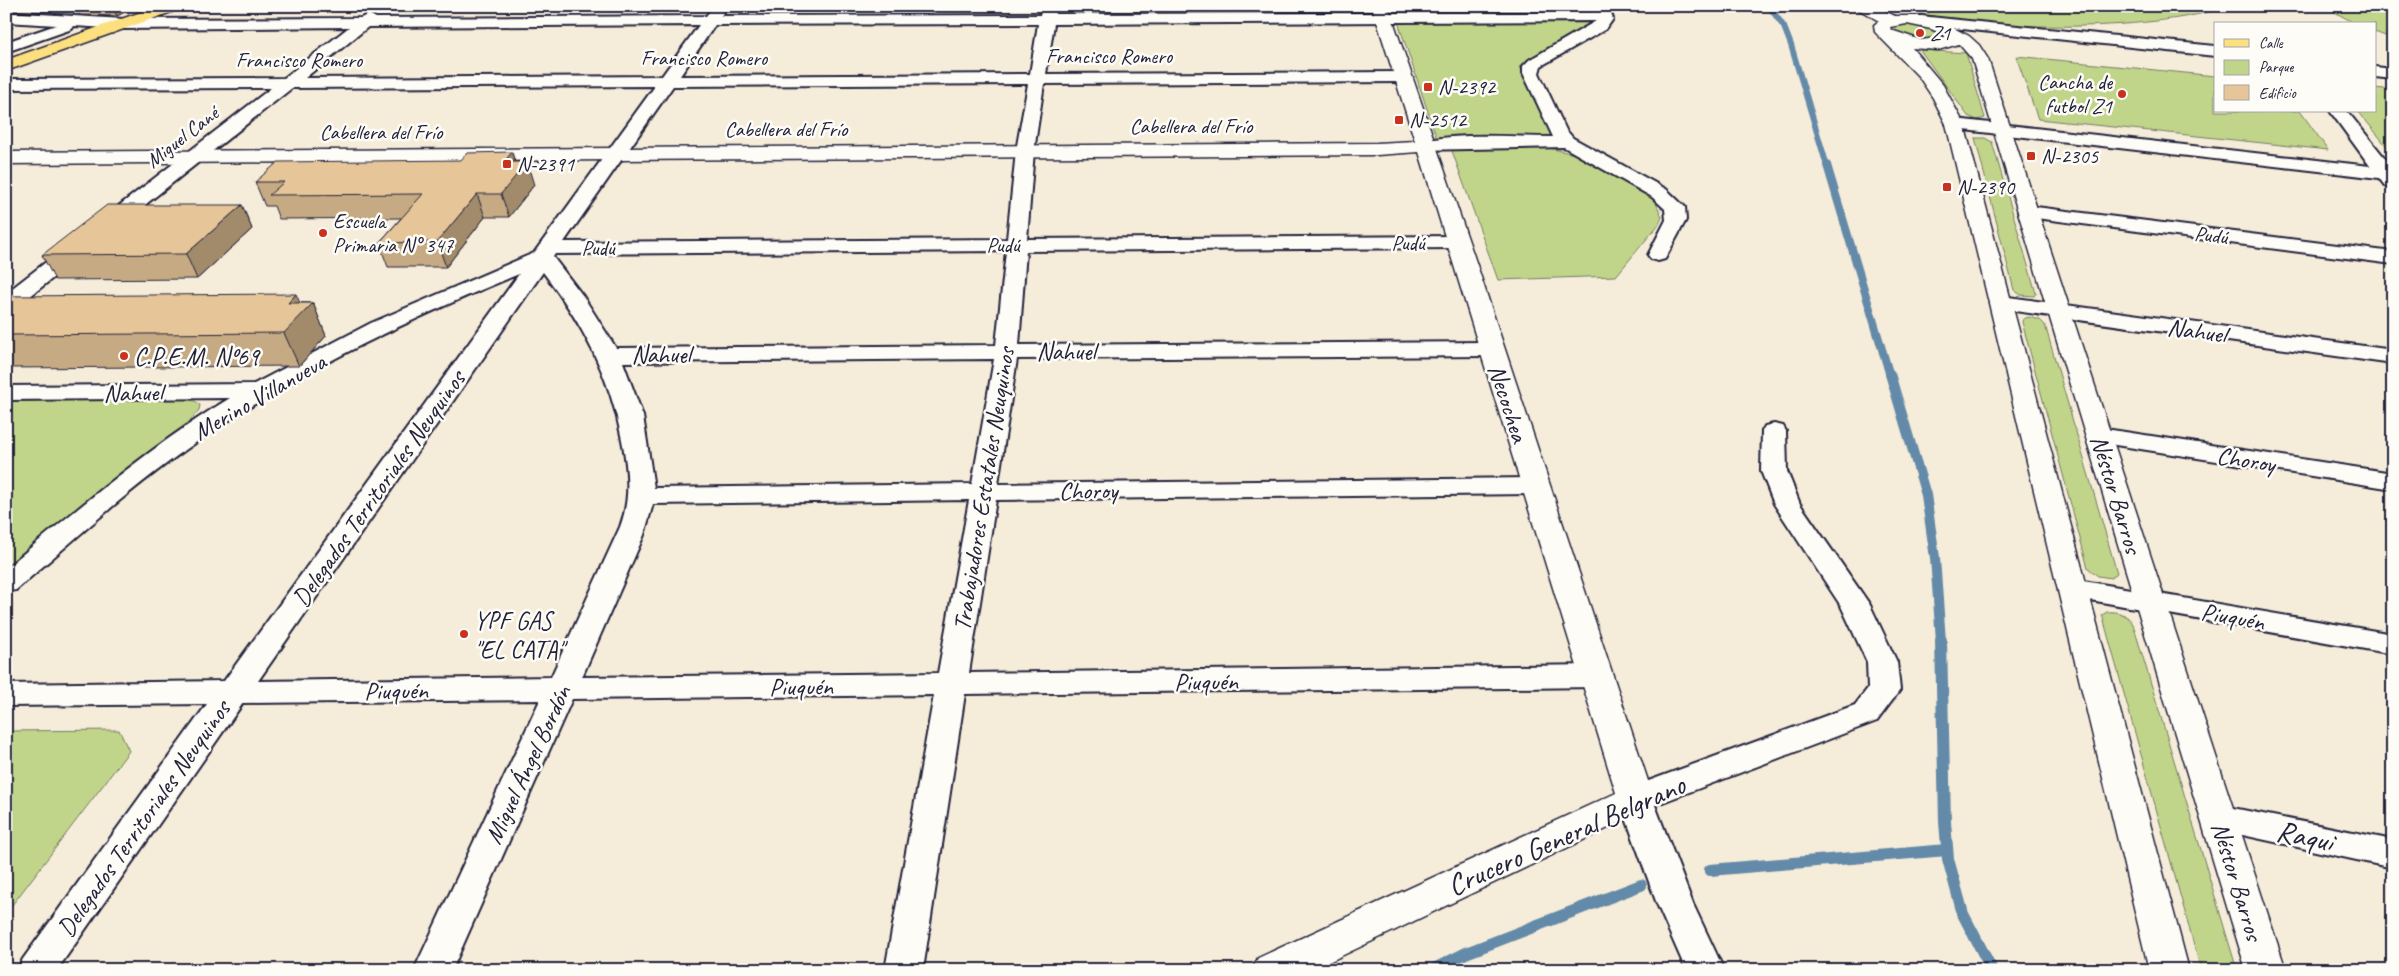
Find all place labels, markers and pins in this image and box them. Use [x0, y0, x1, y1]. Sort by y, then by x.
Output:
place label: Z1 [1930, 20, 1952, 46]
marker: Z1 [1914, 27, 1926, 39]
place label: Cancha de futbol Z1 [2038, 69, 2114, 119]
place label: N-2392 [1438, 74, 1497, 100]
marker: N-2392 [1422, 81, 1434, 93]
marker: Cancha de futbol Z1 [2116, 88, 2128, 100]
place label: N-2512 [1409, 107, 1468, 133]
marker: N-2512 [1393, 114, 1405, 126]
place label: N-2305 [2041, 143, 2100, 169]
marker: N-2305 [2025, 150, 2037, 162]
place label: N-2391 [517, 151, 576, 177]
marker: N-2391 [501, 158, 513, 170]
place label: N-2390 [1957, 174, 2016, 200]
marker: N-2390 [1941, 181, 1953, 193]
place label: Escuela Primaria N° 347 [333, 208, 455, 258]
marker: Escuela Primaria N° 347 [317, 227, 329, 239]
place label: C.P.E.M. Nº69 [134, 341, 261, 373]
marker: C.P.E.M. Nº69 [118, 350, 130, 362]
place label: YPF GAS "EL CATA" [474, 605, 568, 666]
marker: YPF GAS "EL CATA" [458, 628, 470, 640]

